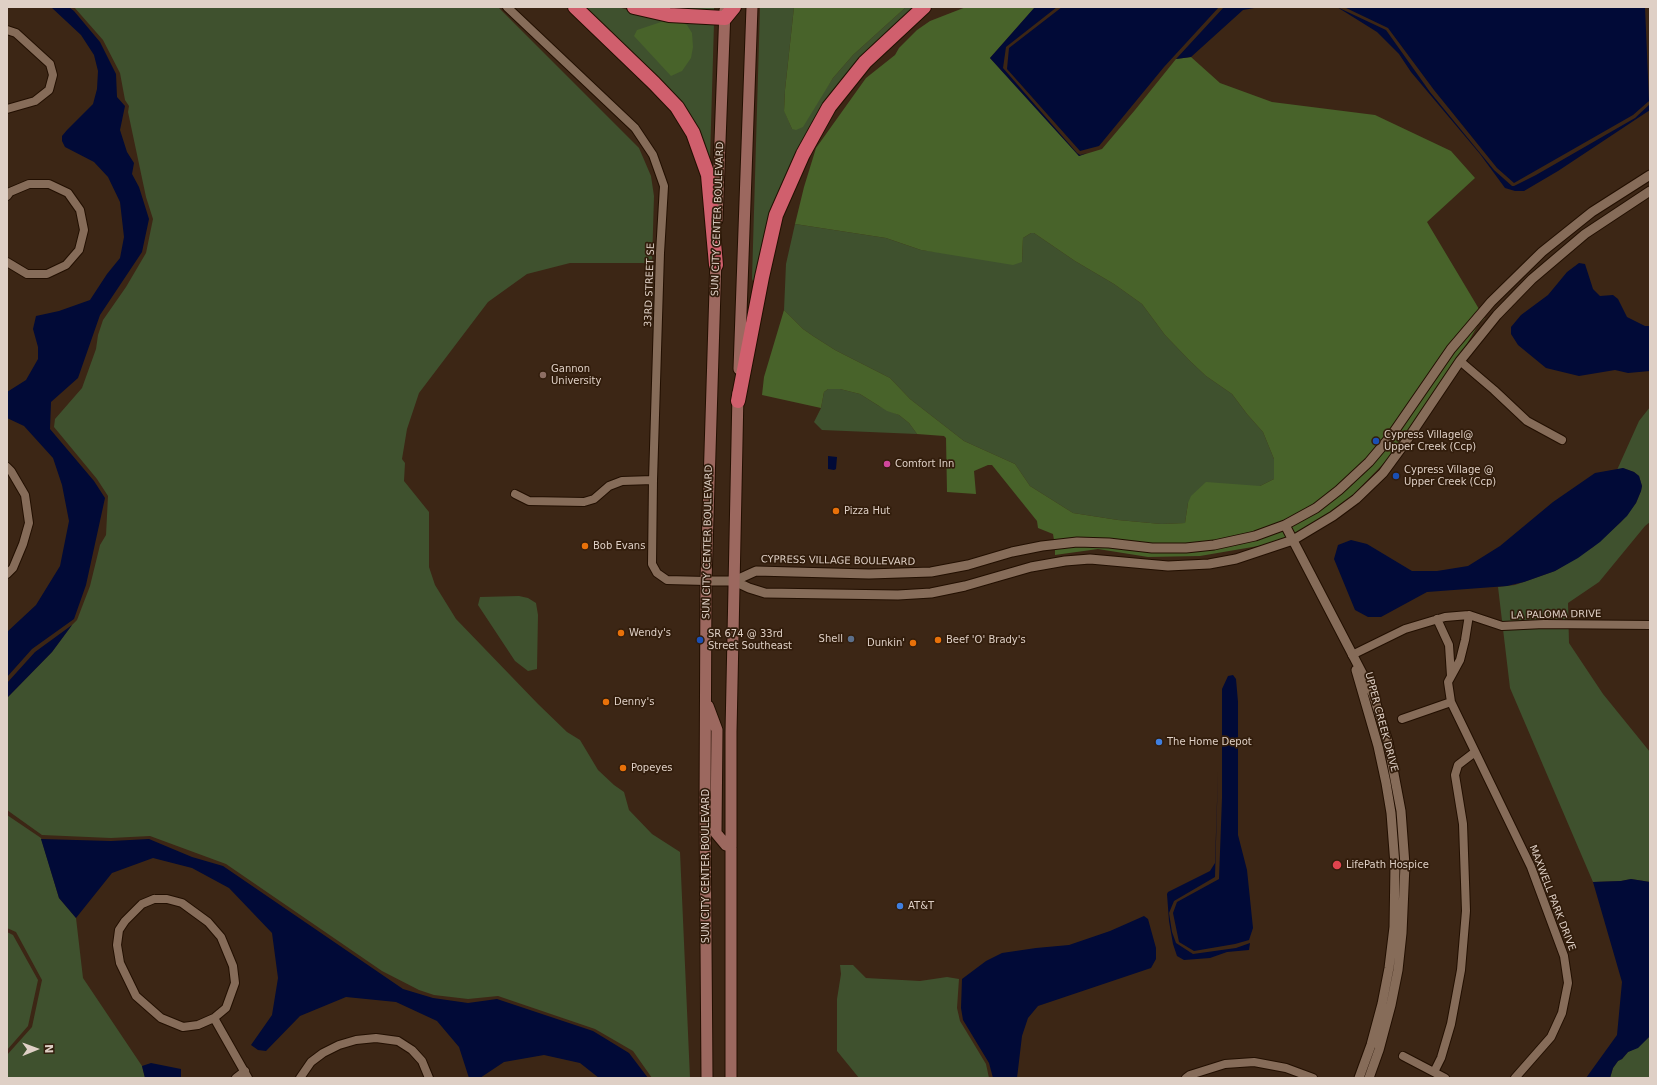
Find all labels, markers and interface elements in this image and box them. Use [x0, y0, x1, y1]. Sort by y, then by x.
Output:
street label: SUN CITY CENTER BOULEVARD [709, 142, 727, 296]
street label: 33RD STREET SE [643, 243, 657, 327]
place label: Gannon University [551, 363, 601, 386]
marker: Gannon University [538, 370, 548, 380]
place label: Cypress Villagel@ Upper Creek (Ccp) [1384, 429, 1476, 452]
marker: Cypress Villagel@ Upper Creek (Ccp) [1371, 436, 1381, 446]
place label: Comfort Inn [895, 458, 954, 470]
marker: Comfort Inn [882, 459, 892, 469]
place label: Cypress Village @ Upper Creek (Ccp) [1404, 464, 1496, 488]
street label: SUN CITY CENTER BOULEVARD [701, 465, 715, 619]
marker: Cypress Village @ Upper Creek (Ccp) [1391, 471, 1401, 481]
place label: Pizza Hut [844, 505, 890, 517]
marker: Pizza Hut [831, 506, 841, 516]
place label: Bob Evans [593, 540, 645, 552]
marker: Bob Evans [580, 541, 590, 551]
street label: CYPRESS VILLAGE BOULEVARD [761, 554, 915, 568]
street label: LA PALOMA DRIVE [1511, 608, 1601, 622]
place label: Wendy's [629, 627, 671, 639]
marker: Wendy's [616, 628, 626, 638]
place label: SR 674 @ 33rd Street Southeast [708, 628, 792, 652]
place label: Shell [819, 633, 843, 645]
marker: Shell [846, 634, 856, 644]
place label: Beef 'O' Brady's [946, 634, 1026, 646]
marker: SR 674 @ 33rd Street Southeast [695, 635, 705, 645]
marker: Beef 'O' Brady's [933, 635, 943, 645]
place label: Dunkin' [867, 637, 905, 649]
marker: Dunkin' [908, 638, 918, 648]
street label: UPPER CREEK DRIVE [1362, 671, 1400, 773]
place label: Denny's [614, 696, 654, 708]
marker: Denny's [601, 697, 611, 707]
place label: The Home Depot [1167, 736, 1252, 748]
marker: The Home Depot [1154, 737, 1164, 747]
place label: Popeyes [631, 762, 673, 774]
marker: Popeyes [618, 763, 628, 773]
street label: SUN CITY CENTER BOULEVARD [700, 789, 712, 943]
street label: MAXWELL PARK DRIVE [1526, 843, 1578, 953]
marker: LifePath Hospice [1331, 859, 1343, 871]
place label: LifePath Hospice [1346, 859, 1429, 871]
place label: AT&T [908, 900, 934, 912]
marker: AT&T [895, 901, 905, 911]
north arrow [16, 1029, 56, 1069]
text: N [42, 1044, 55, 1054]

